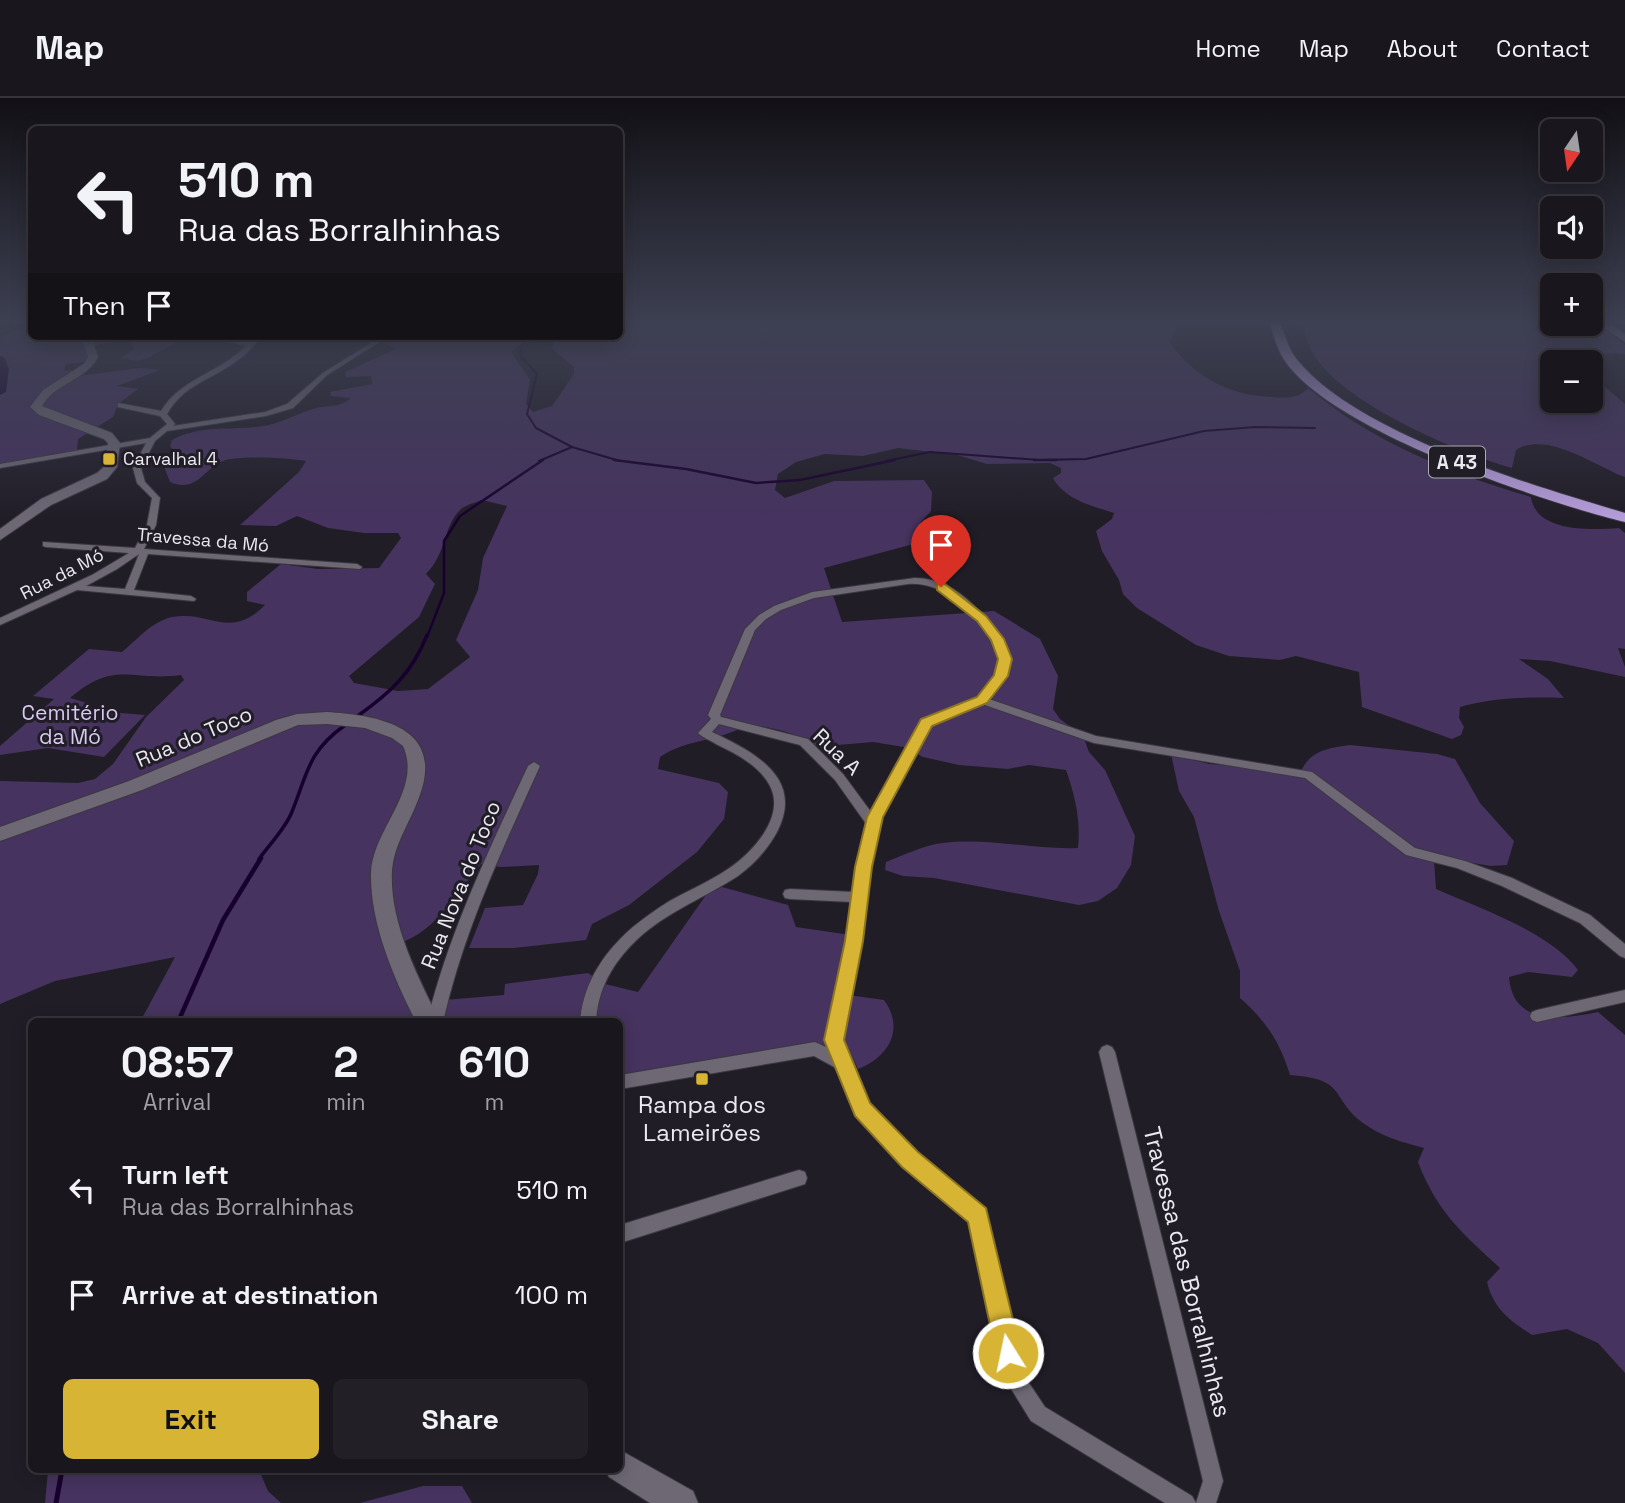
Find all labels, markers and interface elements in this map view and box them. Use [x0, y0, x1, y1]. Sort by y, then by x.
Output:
text: Map [35, 27, 104, 69]
text: Home [1195, 33, 1261, 64]
text: Map [1299, 33, 1349, 64]
text: About [1387, 33, 1458, 64]
text: Contact [1496, 33, 1590, 64]
north arrow [1540, 119, 1603, 182]
map controls [1540, 119, 1603, 413]
text: 510 m [178, 149, 315, 211]
icon: left [63, 154, 154, 245]
button: sound [1540, 196, 1603, 259]
text: Rua das Borralhinhas [178, 210, 501, 250]
button: + [1540, 273, 1603, 336]
icon: arrive [140, 287, 178, 325]
text: Then [63, 289, 126, 323]
button: − [1540, 350, 1603, 413]
road number: A 43 [1429, 446, 1485, 478]
place label: Carvalhal 4 [123, 447, 218, 470]
marker: Carvalhal 4 [101, 451, 117, 467]
pin [911, 515, 971, 587]
street label: Travessa da Mó [136, 522, 270, 557]
icon: arrive [922, 526, 960, 564]
street label: Rua da Mó [16, 543, 107, 604]
park label: Cemitério da Mó [22, 699, 118, 750]
street label: Rua do Toco [132, 700, 256, 773]
street label: Rua A [808, 722, 867, 781]
street label: Rua Nova do Toco [415, 797, 507, 973]
text: 08:57 [121, 1036, 234, 1089]
text: 2 [333, 1036, 358, 1089]
text: 610 [458, 1036, 530, 1089]
marker: Rampa dos Lameirões [694, 1071, 710, 1087]
text: Arrival [143, 1087, 211, 1117]
text: min [326, 1087, 366, 1117]
text: m [484, 1087, 504, 1117]
place label: Rampa dos Lameirões [638, 1089, 766, 1148]
street label: Travessa das Borralhinhas [1136, 1123, 1239, 1420]
text: Turn left [122, 1158, 229, 1192]
icon: left [63, 1171, 101, 1209]
text: 510 m [516, 1173, 588, 1207]
text: Rua das Borralhinhas [122, 1192, 354, 1222]
icon: arrive [63, 1276, 101, 1314]
text: Arrive at destination [122, 1278, 379, 1312]
text: 100 m [515, 1278, 588, 1312]
position arrow [971, 1316, 1045, 1390]
button: Exit [63, 1379, 319, 1459]
button: Share [333, 1379, 588, 1459]

